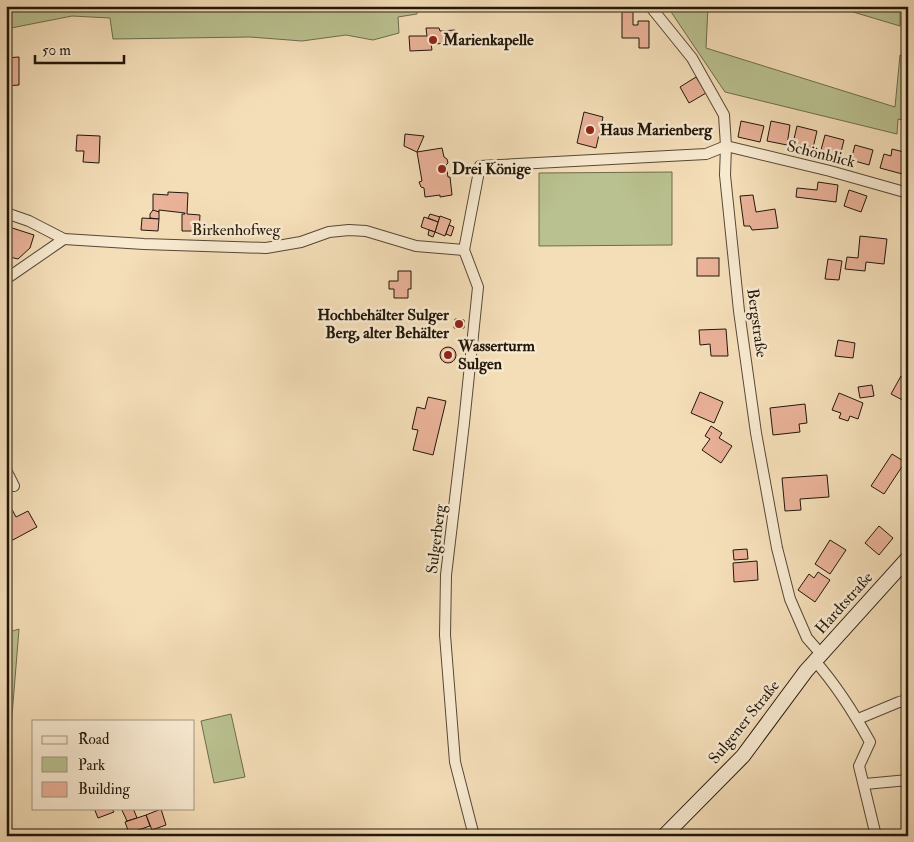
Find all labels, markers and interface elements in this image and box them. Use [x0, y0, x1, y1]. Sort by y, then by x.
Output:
place label: Marienkapelle [442, 30, 534, 51]
scale bar [35, 32, 124, 64]
marker: Marienkapelle [427, 34, 439, 46]
text: 50 m [42, 41, 71, 60]
place label: Haus Marienberg [600, 120, 713, 141]
marker: Haus Marienberg [584, 124, 596, 136]
street label: Schönblick [785, 136, 858, 172]
place label: Drei Könige [452, 159, 531, 180]
marker: Drei Könige [436, 163, 448, 175]
street label: Birkenhofweg [192, 220, 281, 240]
street label: Bergstraße [742, 287, 772, 359]
place label: Hochbehälter Sulger Berg, alter Behälter [317, 305, 450, 344]
marker: Hochbehälter Sulger Berg, alter Behälter [453, 318, 465, 330]
place label: Wasserturm Sulgen [457, 336, 536, 375]
marker: Wasserturm Sulgen [442, 349, 454, 361]
street label: Sulgerberg [422, 502, 450, 575]
street label: Hardtstraße [811, 567, 877, 638]
street label: Sulgener Straße [704, 676, 784, 768]
legend [32, 720, 195, 810]
text: Road [78, 730, 110, 749]
text: Park [78, 756, 105, 775]
text: Building [78, 780, 130, 799]

